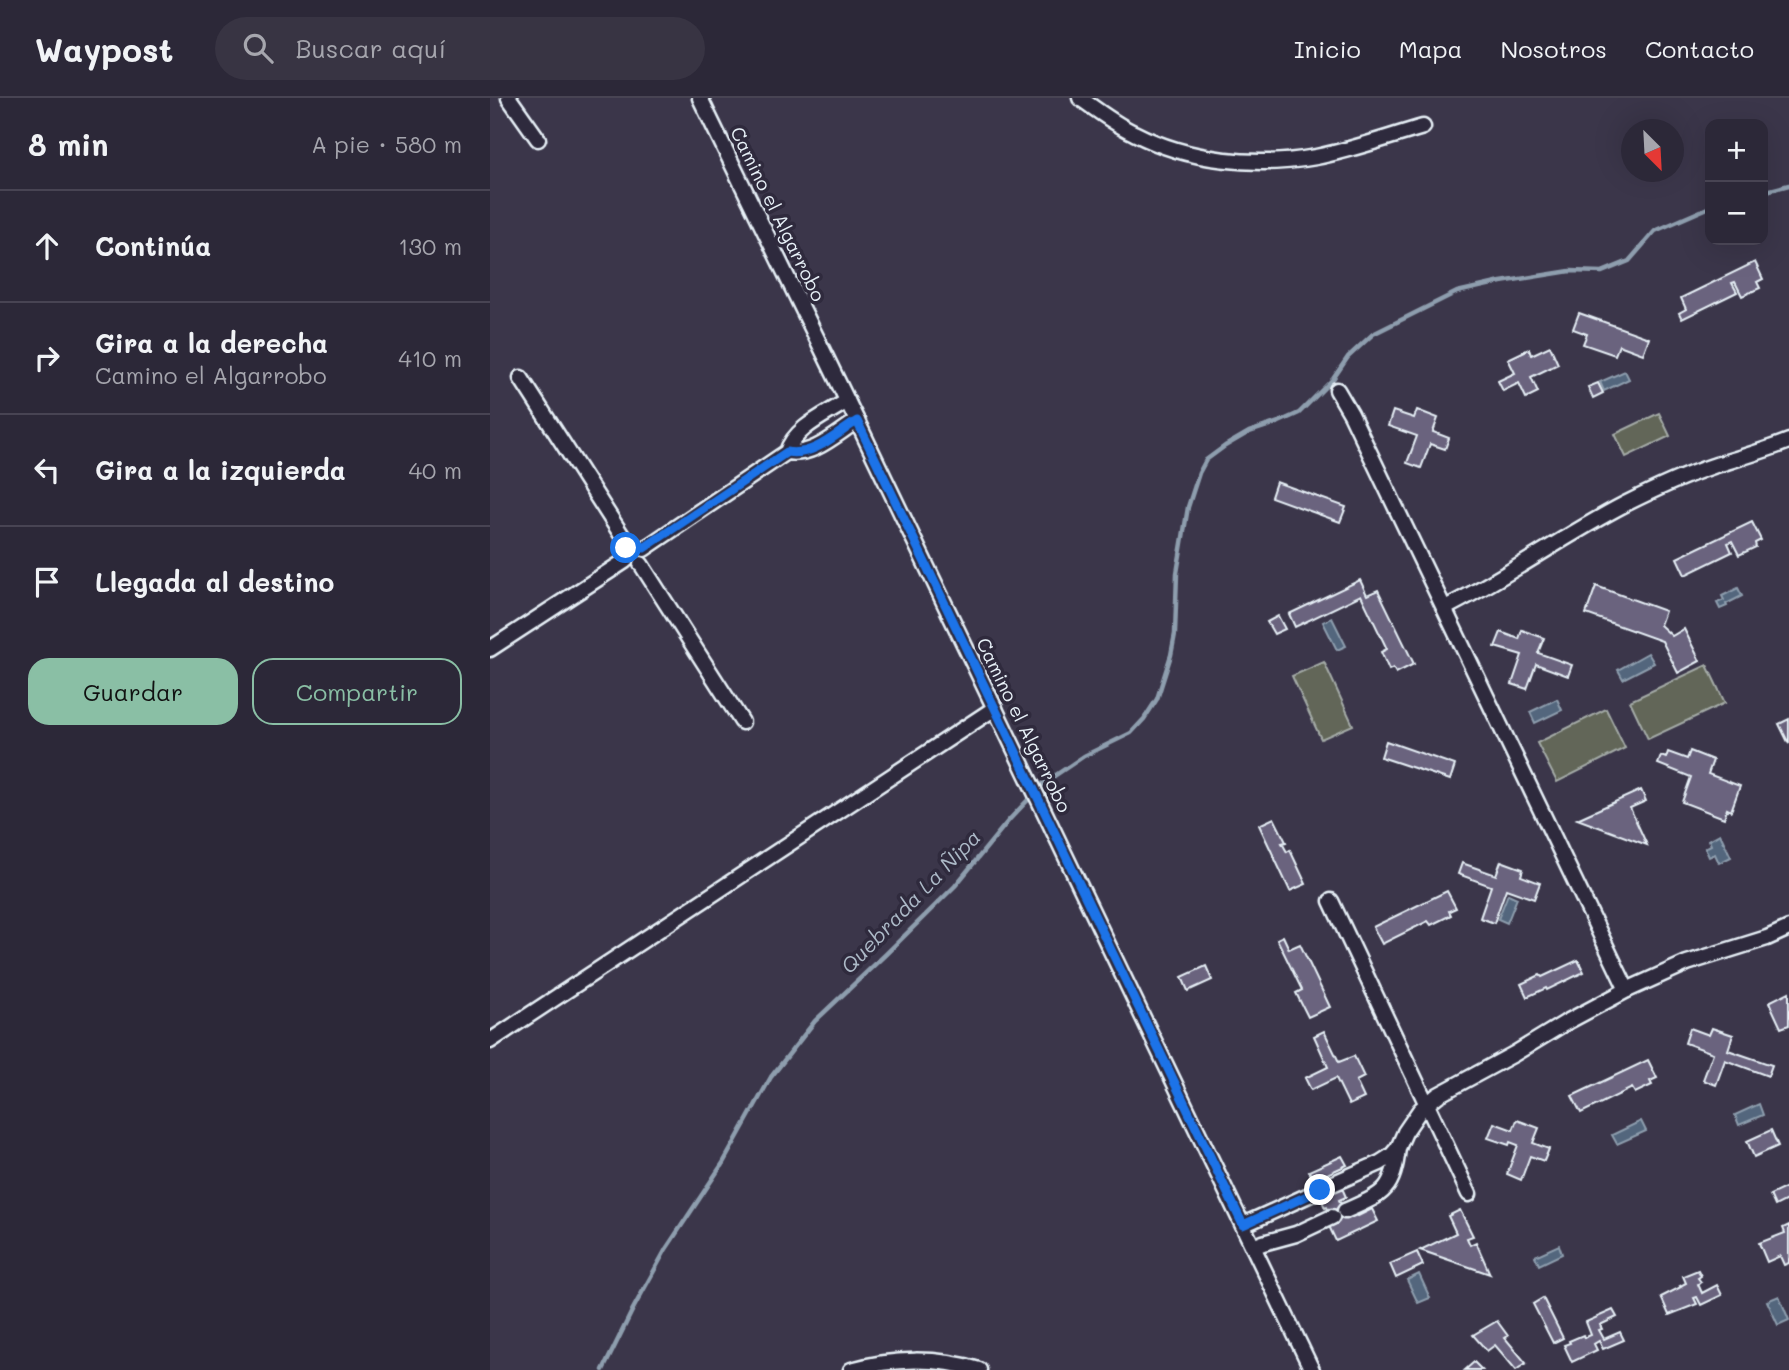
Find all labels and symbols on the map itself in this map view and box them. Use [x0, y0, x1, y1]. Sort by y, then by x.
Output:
north arrow [1621, 119, 1684, 182]
street label: Camino el Algarrobo [725, 122, 832, 305]
route start [610, 532, 641, 563]
street label: Camino el Algarrobo [971, 633, 1078, 816]
water label: Quebrada La Ñipa [834, 823, 986, 979]
route end [1304, 1174, 1335, 1205]

